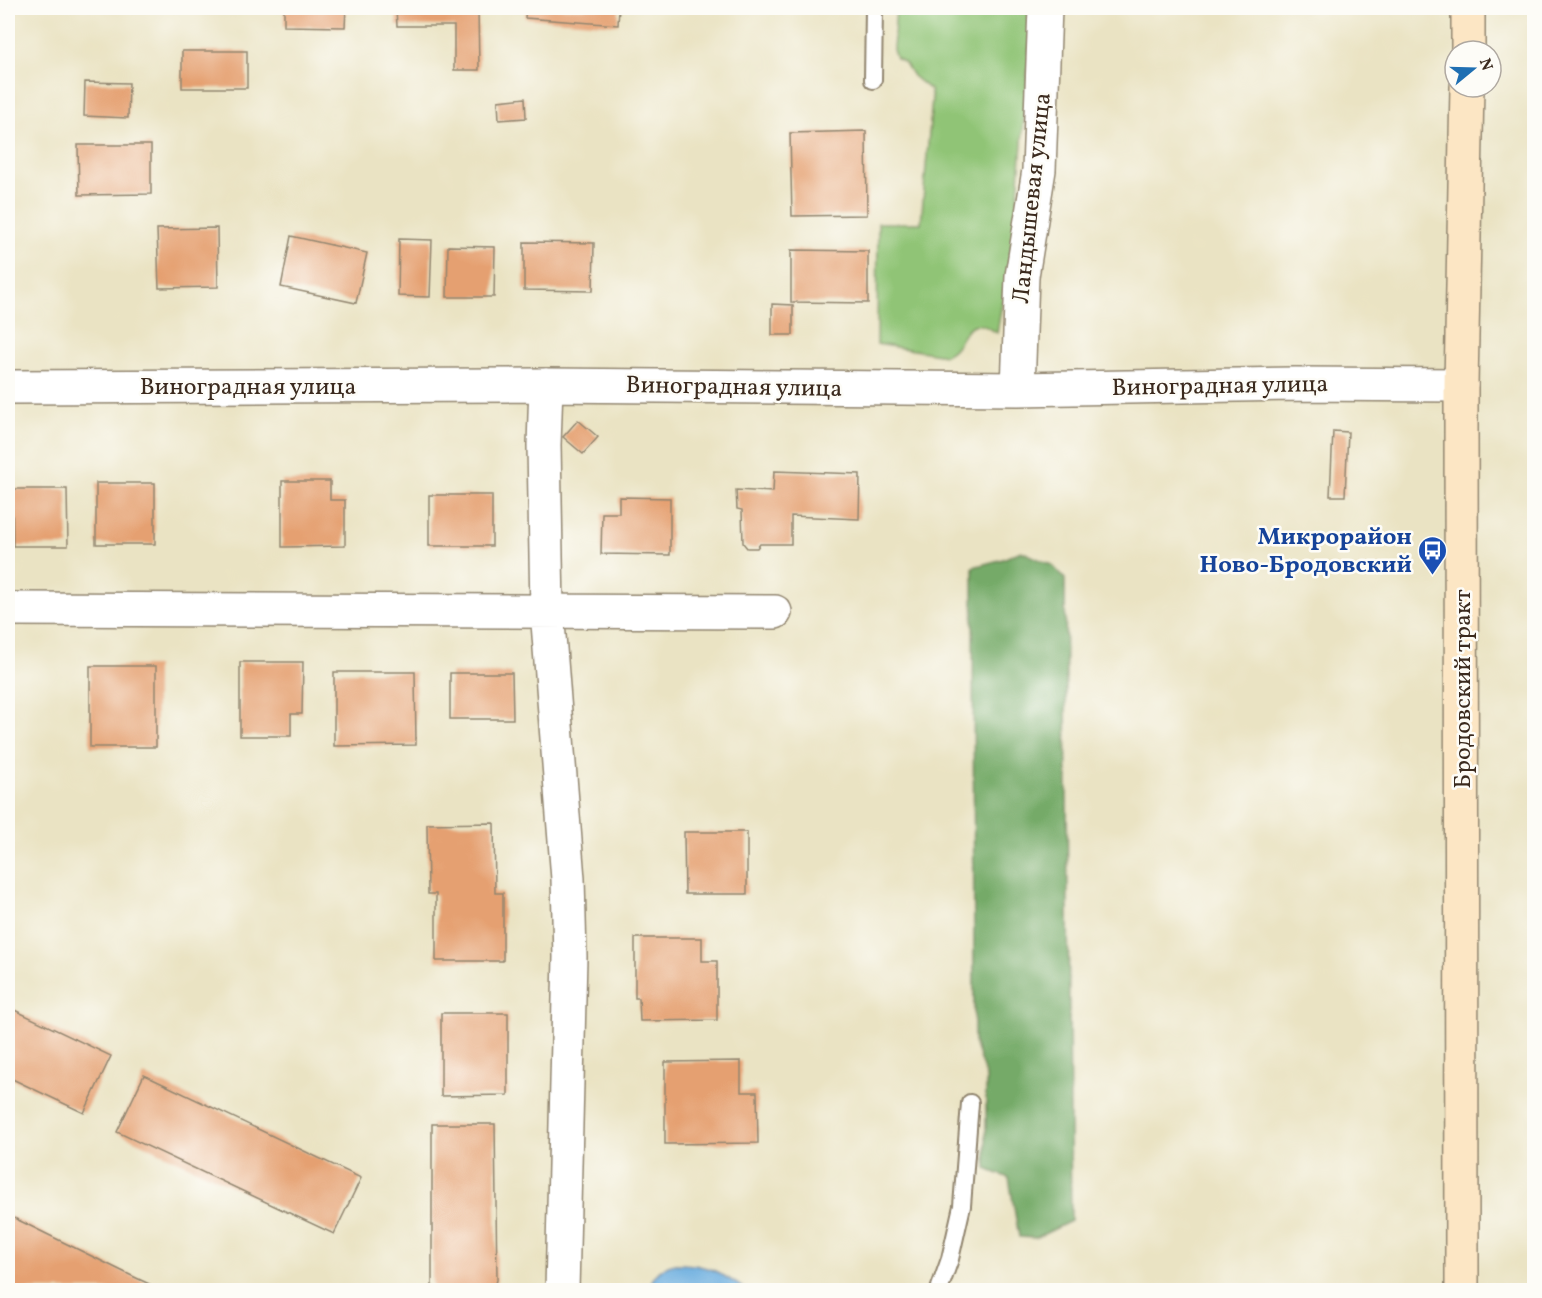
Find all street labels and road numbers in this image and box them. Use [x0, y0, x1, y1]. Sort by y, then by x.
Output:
street label: Ландышевая улица [1005, 91, 1061, 305]
street label: Виноградная улица [1111, 368, 1329, 406]
street label: Виноградная улица [625, 369, 843, 407]
street label: Виноградная улица [140, 371, 356, 405]
street label: Бродовский тракт [1447, 589, 1481, 789]

